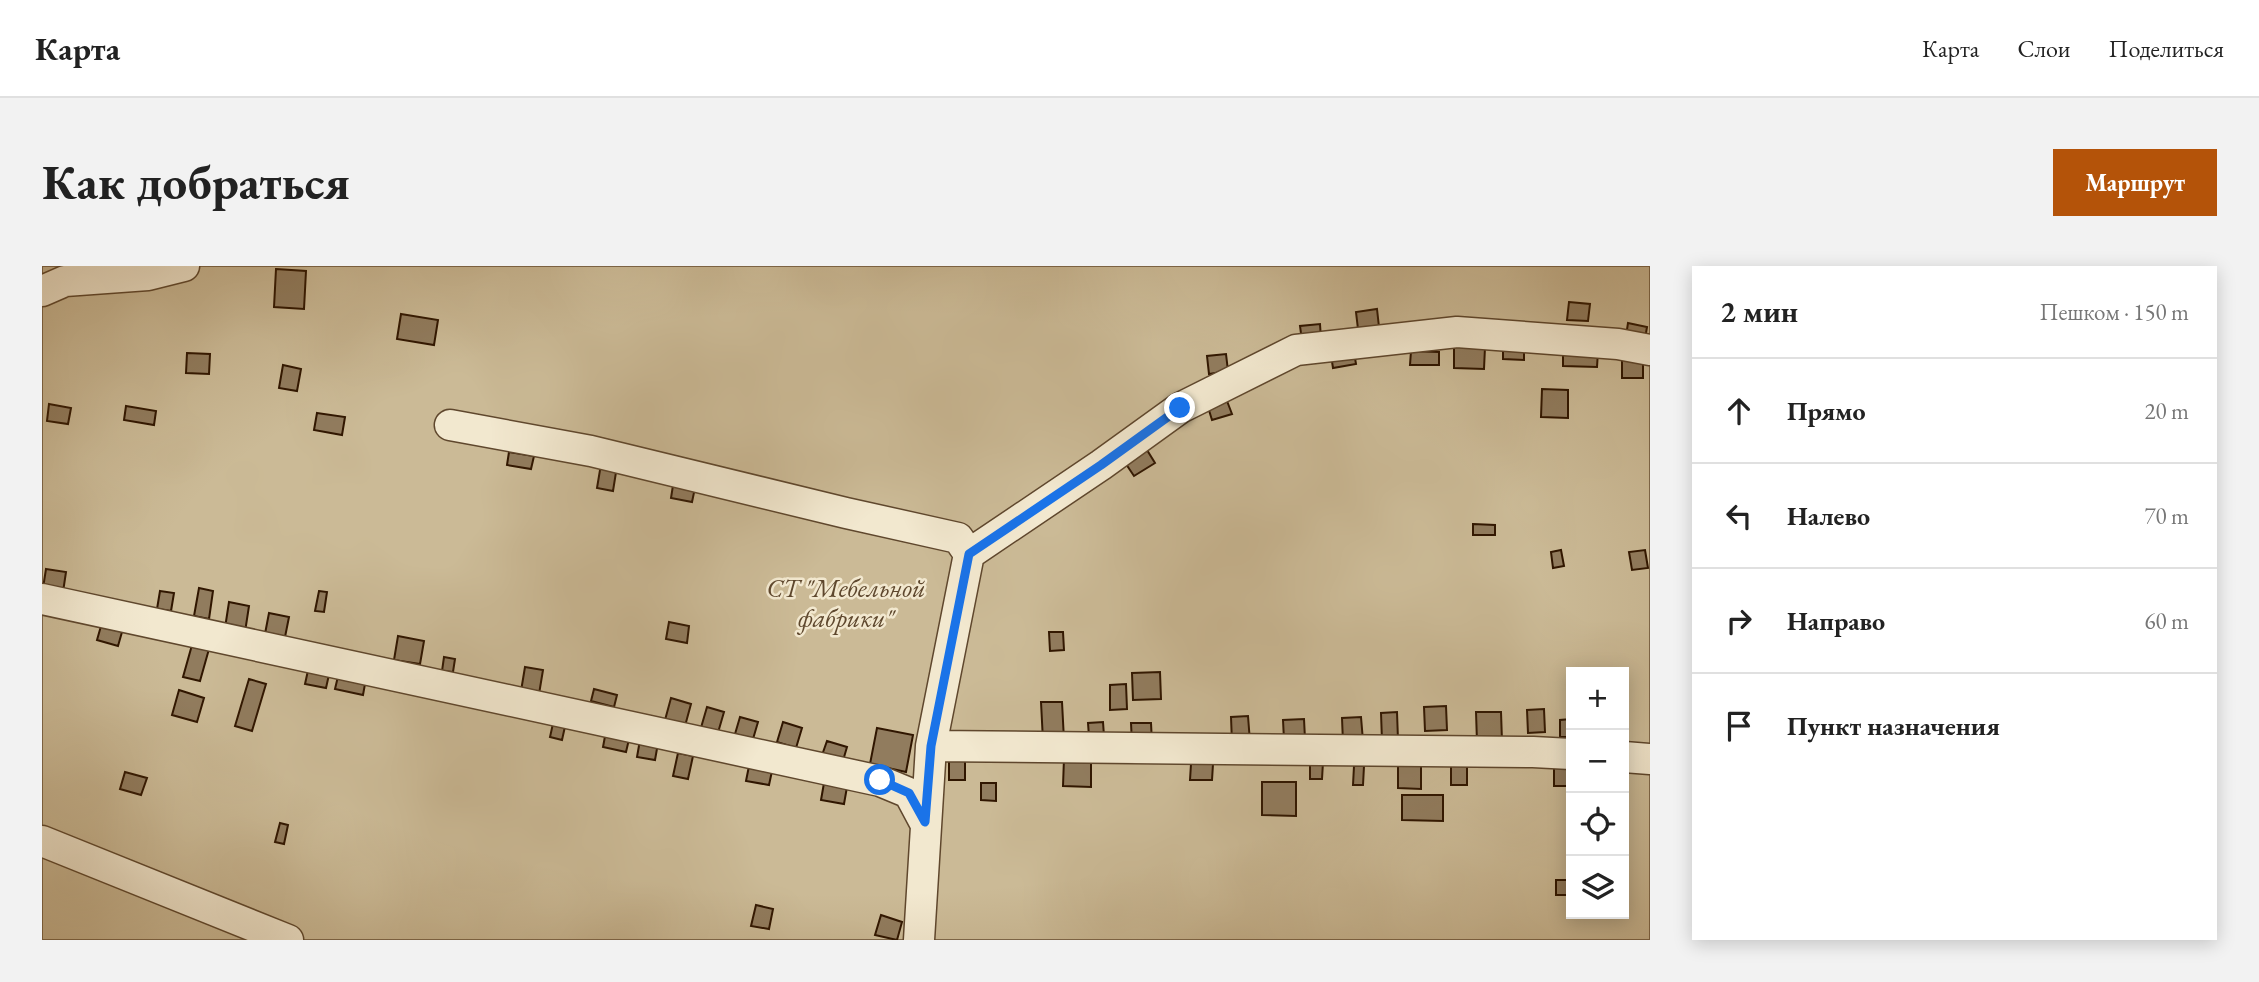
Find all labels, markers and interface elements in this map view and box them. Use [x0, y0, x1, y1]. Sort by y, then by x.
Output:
text: Карта [35, 27, 120, 70]
text: Карта [1922, 33, 1979, 64]
text: Слои [2017, 33, 2071, 64]
text: Поделиться [2109, 33, 2224, 64]
button: Маршрут [2053, 149, 2217, 216]
text: Как добраться [42, 150, 350, 214]
text: 2 мин [1720, 292, 1798, 331]
text: Пешком · 150 m [2040, 297, 2189, 327]
route end [1164, 392, 1195, 423]
icon: ahead [1720, 392, 1758, 430]
text: Прямо [1787, 394, 1866, 428]
text: 20 m [2144, 396, 2189, 426]
icon: left [1720, 497, 1758, 535]
text: Налево [1787, 499, 1870, 533]
text: 70 m [2144, 501, 2189, 531]
park label: СТ "Мебельной фабрики" [767, 571, 925, 635]
icon: right [1720, 602, 1758, 640]
text: Направо [1787, 604, 1885, 638]
text: 60 m [2144, 606, 2189, 636]
map controls [1566, 667, 1629, 919]
button: + [1566, 667, 1629, 730]
icon: arrive [1720, 707, 1758, 745]
text: Пункт назначения [1787, 709, 2000, 743]
button: − [1566, 730, 1629, 793]
route start [864, 764, 895, 795]
button: locate [1566, 793, 1629, 856]
button: layers [1566, 856, 1629, 919]

